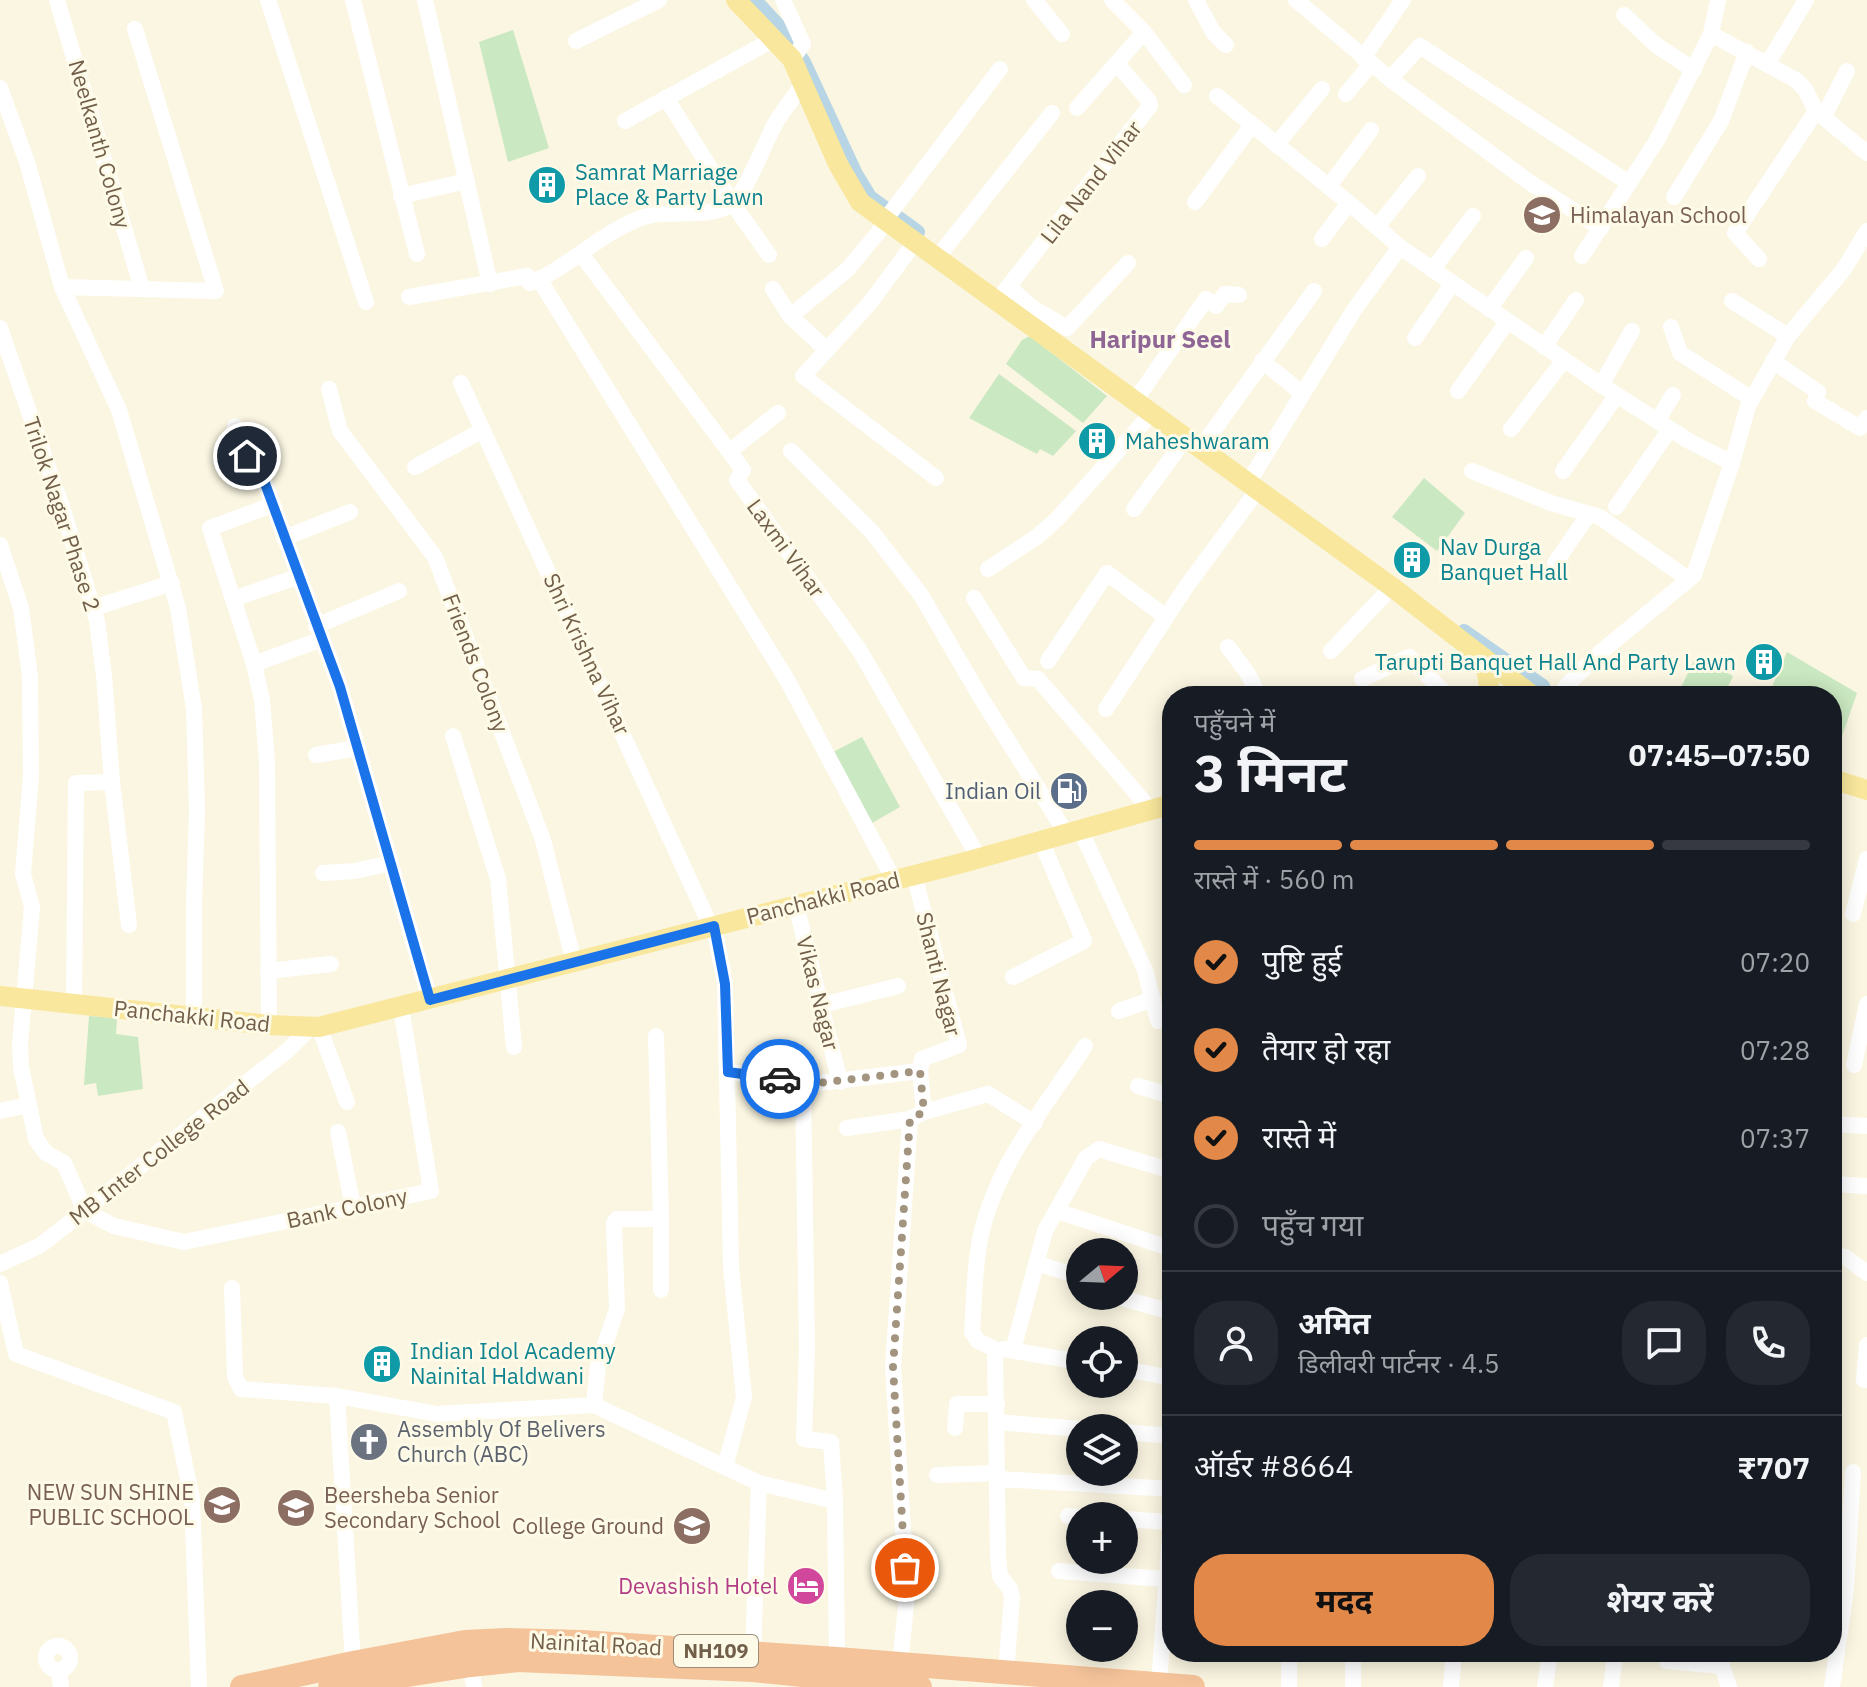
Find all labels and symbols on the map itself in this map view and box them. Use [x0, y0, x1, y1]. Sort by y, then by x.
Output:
street label: Neelkanth Colony [63, 56, 138, 232]
street label: Lila Nand Vihar [1033, 114, 1148, 249]
place label: Samrat Marriage Place & Party Lawn [575, 157, 764, 211]
building icon: Samrat Marriage Place & Party Lawn [526, 164, 568, 206]
school or university icon: Himalayan School [1521, 194, 1563, 236]
place label: Himalayan School [1570, 200, 1747, 229]
district label: Haripur Seel [1089, 323, 1231, 355]
street label: Trilok Nagar Phase 2 [17, 413, 108, 615]
building icon: Maheshwaram [1076, 420, 1118, 462]
pin [213, 422, 281, 490]
place label: Maheshwaram [1125, 426, 1270, 455]
street label: Laxmi Vihar [741, 493, 832, 603]
place label: Nav Durga Banquet Hall [1440, 532, 1568, 586]
building icon: Nav Durga Banquet Hall [1391, 539, 1433, 581]
street label: Shri Krishna Vihar [537, 568, 638, 739]
street label: Friends Colony [437, 589, 516, 736]
building icon: Tarupti Banquet Hall And Party Lawn [1743, 641, 1785, 683]
place label: Tarupti Banquet Hall And Party Lawn [1375, 647, 1736, 676]
fuel station icon: Indian Oil [1048, 770, 1090, 812]
place label: Indian Oil [945, 776, 1041, 805]
street label: Panchakki Road [743, 864, 903, 931]
street label: Shanti Nagar [910, 909, 969, 1039]
street label: Vikas Nagar [790, 933, 847, 1053]
street label: Panchakki Road [112, 993, 272, 1038]
courier [740, 1039, 820, 1119]
street label: MB Inter College Road [63, 1072, 255, 1231]
street label: Bank Colony [284, 1181, 410, 1234]
north arrow [1066, 1238, 1138, 1310]
place label: Indian Idol Academy Nainital Haldwani [410, 1336, 616, 1390]
building icon: Indian Idol Academy Nainital Haldwani [361, 1343, 403, 1385]
place label: Assembly Of Belivers Church (ABC) [397, 1414, 606, 1468]
church icon: Assembly Of Belivers Church (ABC) [348, 1421, 390, 1463]
place label: NEW SUN SHINE PUBLIC SCHOOL [27, 1477, 194, 1531]
place label: Beersheba Senior Secondary School [324, 1480, 501, 1534]
school or university icon: NEW SUN SHINE PUBLIC SCHOOL [201, 1484, 243, 1526]
school or university icon: Beersheba Senior Secondary School [275, 1487, 317, 1529]
school or university icon: College Ground [671, 1505, 713, 1547]
place label: College Ground [512, 1511, 664, 1540]
pin [871, 1534, 939, 1602]
hotel icon: Devashish Hotel [785, 1565, 827, 1607]
place label: Devashish Hotel [618, 1571, 778, 1600]
street label: Nainital Road [529, 1626, 663, 1661]
road number: NH109 [674, 1635, 758, 1667]

